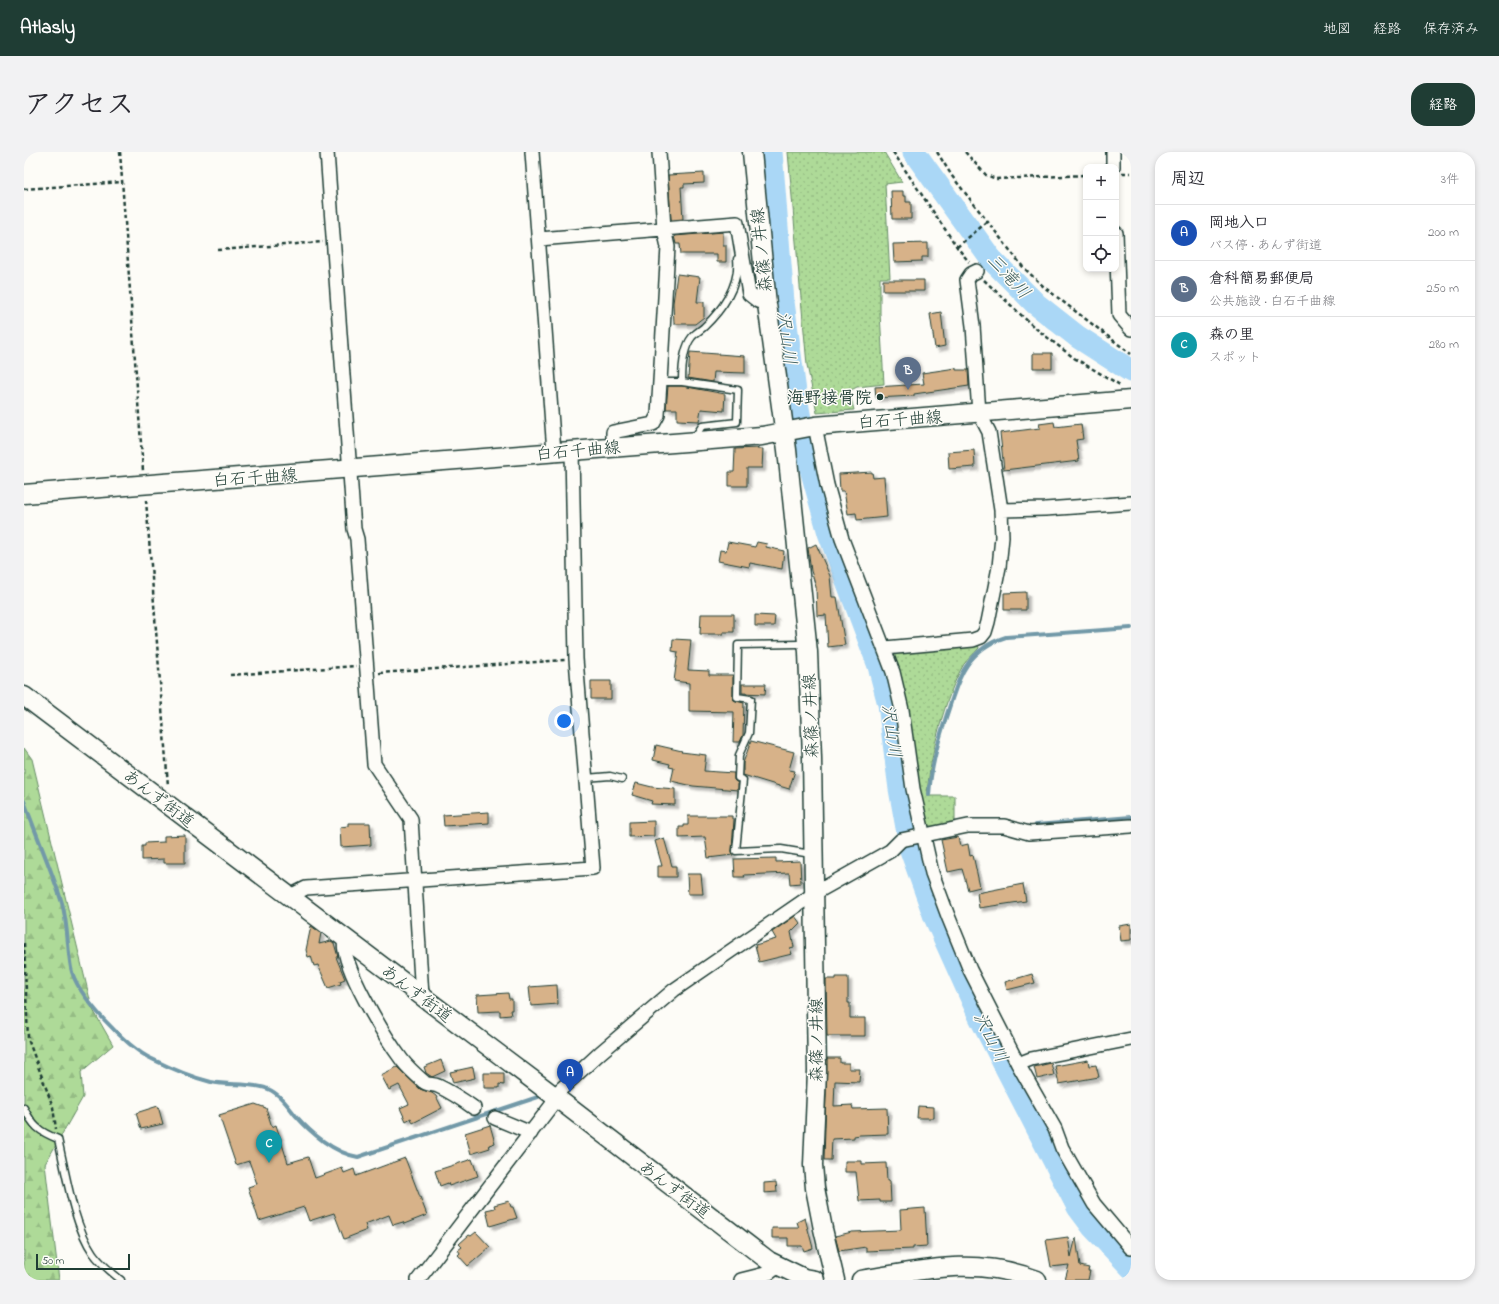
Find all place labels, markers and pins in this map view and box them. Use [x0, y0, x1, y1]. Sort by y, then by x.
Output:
pin: B [895, 357, 921, 390]
place label: 海野接骨院 [787, 386, 872, 411]
marker: 海野接骨院 [875, 392, 885, 402]
pin: A [557, 1059, 583, 1092]
pin: C [256, 1130, 282, 1163]

